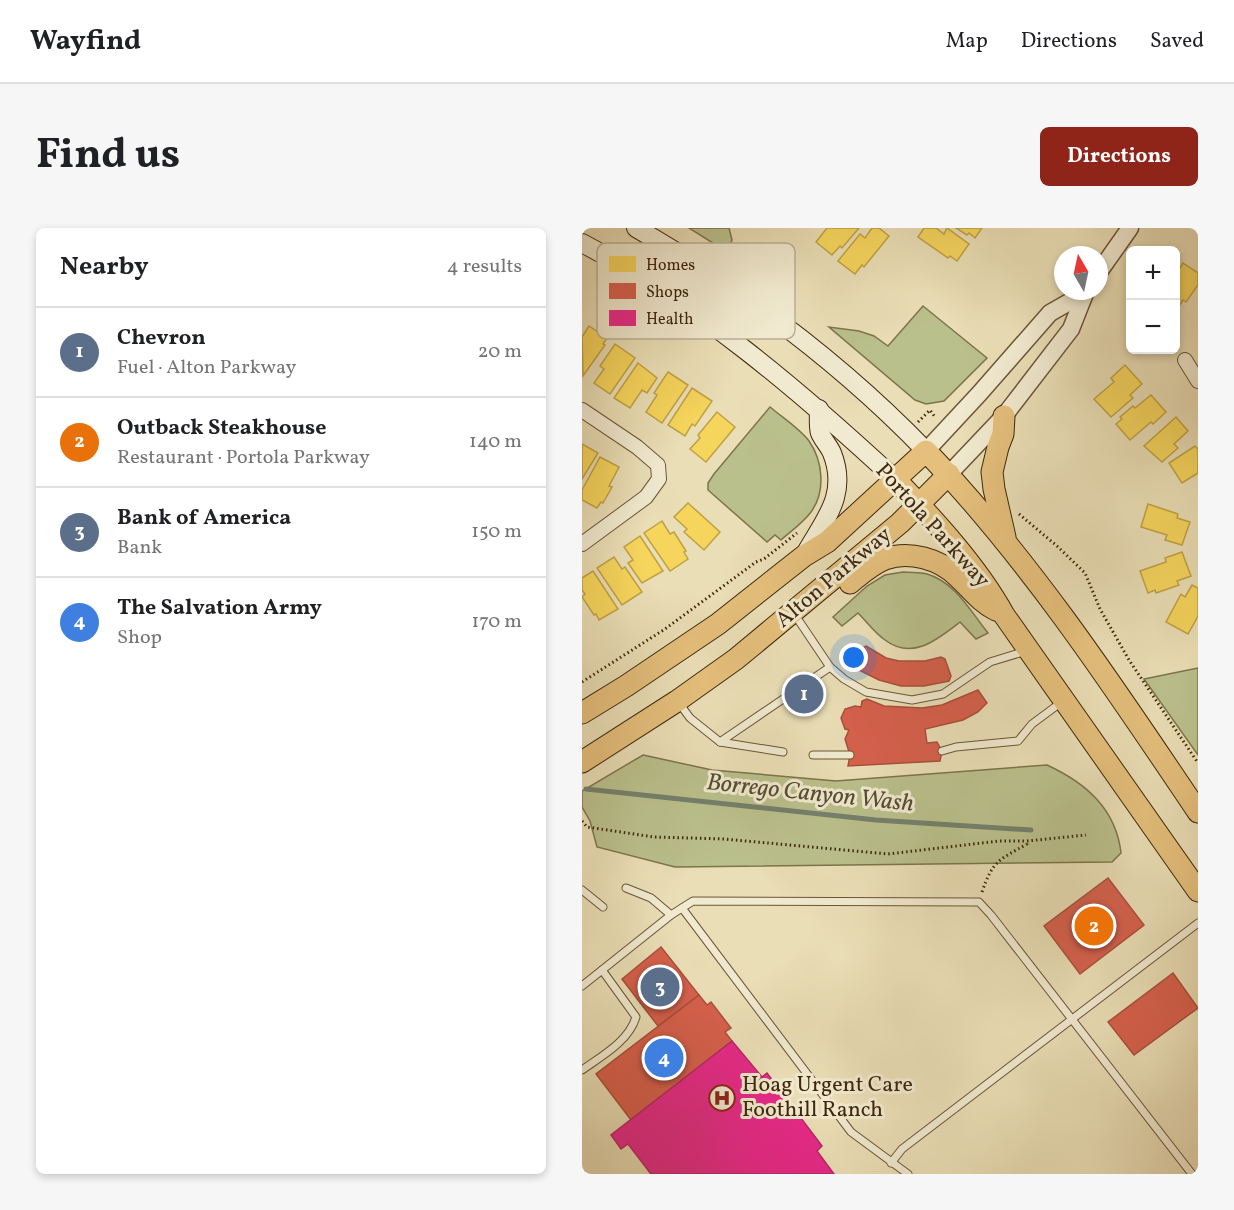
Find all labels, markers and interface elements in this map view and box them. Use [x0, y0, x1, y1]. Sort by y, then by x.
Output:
text: Wayfind [30, 22, 141, 61]
text: Map [946, 27, 988, 56]
text: Directions [1021, 27, 1117, 56]
text: Saved [1150, 27, 1204, 56]
text: Find us [36, 127, 180, 186]
button: Directions [1040, 127, 1198, 186]
legend [597, 243, 795, 339]
north arrow [1054, 246, 1108, 300]
map controls [1126, 246, 1180, 354]
button: + [1126, 246, 1180, 300]
text: Nearby [60, 249, 149, 285]
text: 4 results [447, 253, 522, 281]
text: Homes [646, 255, 695, 277]
text: Shops [646, 282, 689, 304]
button: − [1126, 300, 1180, 354]
text: Health [646, 309, 694, 331]
text: Chevron [117, 323, 206, 354]
text: 1 [75, 338, 84, 366]
text: 20 m [478, 338, 522, 366]
text: Fuel · Alton Parkway [117, 354, 296, 382]
text: Outback Steakhouse [117, 413, 327, 444]
text: 2 [74, 428, 85, 456]
text: 140 m [469, 428, 522, 456]
text: Restaurant · Portola Parkway [117, 444, 370, 472]
street label: Portola Parkway [867, 457, 997, 595]
text: Bank of America [117, 503, 291, 534]
text: 3 [74, 518, 85, 546]
text: 150 m [471, 518, 522, 546]
street label: Alton Parkway [769, 520, 899, 636]
text: Bank [117, 534, 162, 562]
text: The Salvation Army [117, 593, 322, 624]
text: 4 [73, 608, 86, 636]
text: 170 m [472, 608, 522, 636]
text: Shop [117, 624, 162, 652]
your location [839, 643, 868, 672]
pin: 1 [784, 672, 824, 716]
water label: Borrego Canyon Wash [705, 766, 915, 822]
pin: 2 [1074, 904, 1114, 948]
pin: 3 [640, 964, 680, 1010]
pin: 4 [644, 1036, 683, 1080]
place label: Hoag Urgent Care Foothill Ranch [742, 1070, 913, 1126]
hospital icon: Hoag Urgent Care Foothill Ranch [707, 1083, 737, 1113]

